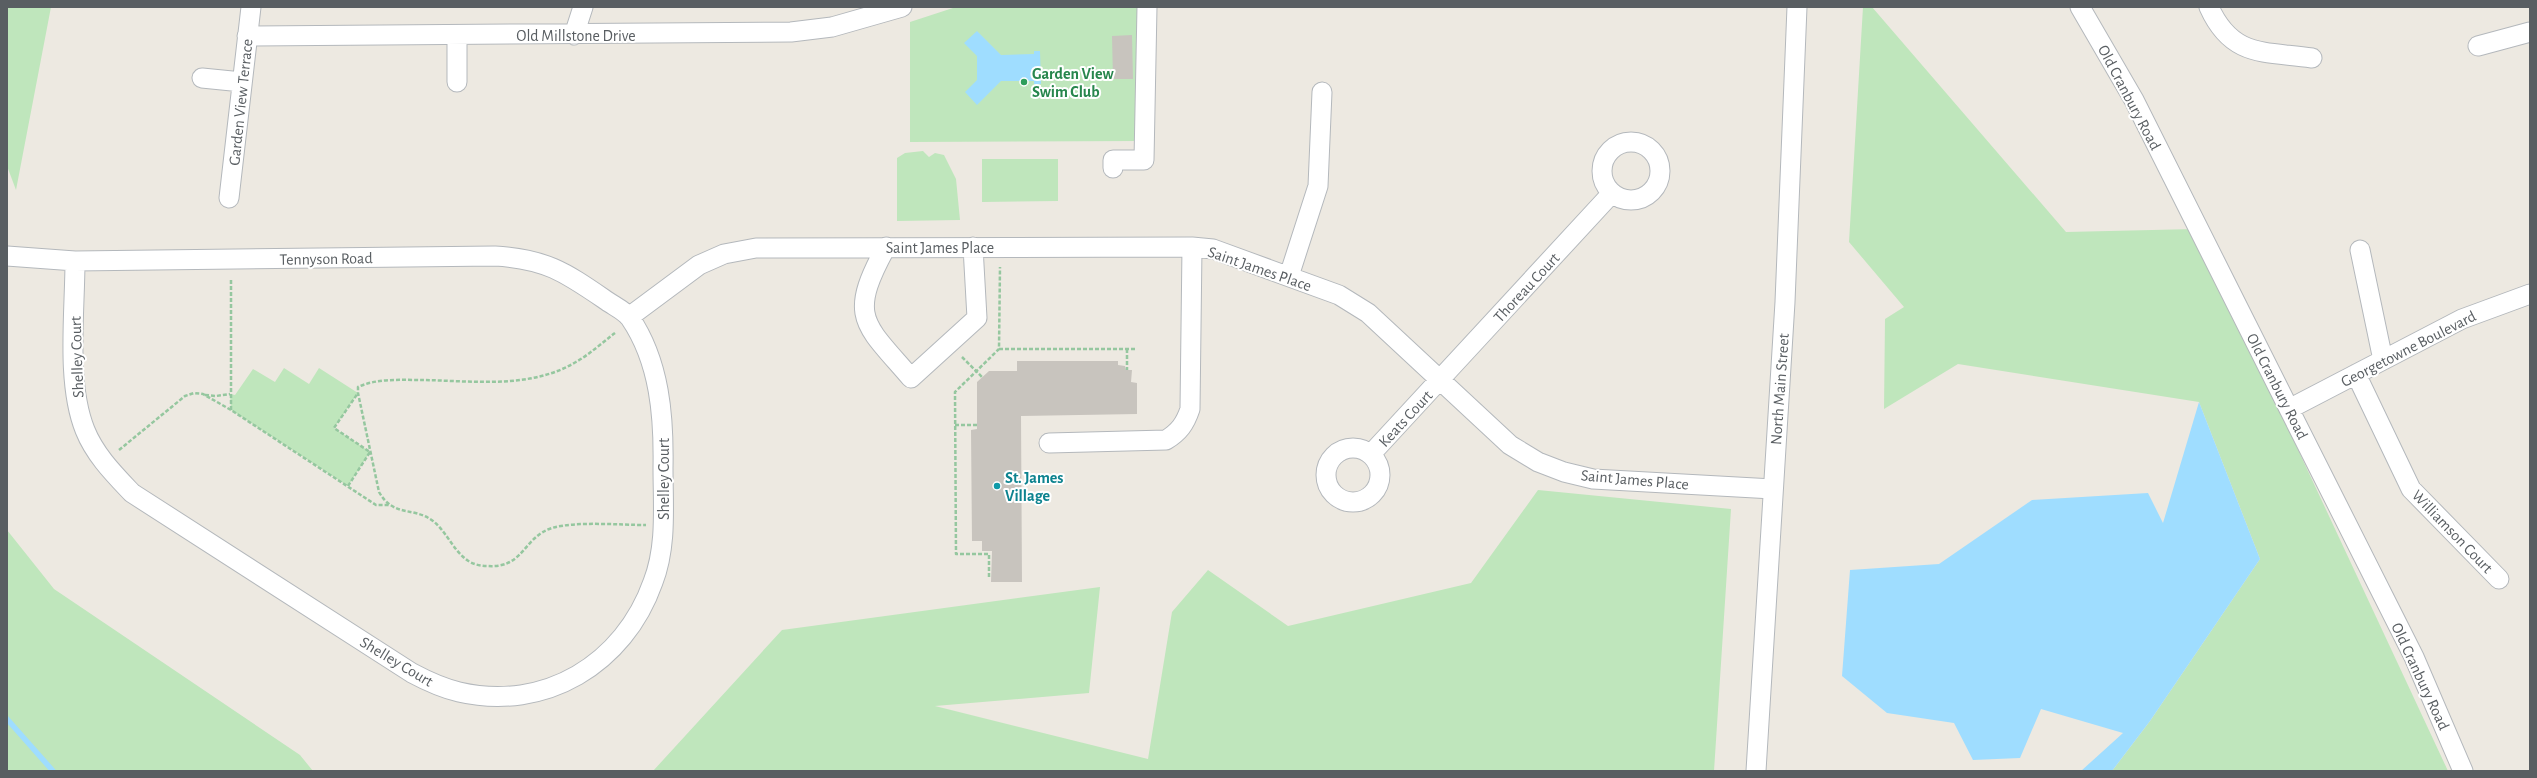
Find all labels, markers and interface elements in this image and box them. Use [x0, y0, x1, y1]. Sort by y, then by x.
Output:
street label: Old Millstone Drive [516, 28, 636, 44]
street label: Garden View Terrace [226, 38, 256, 166]
street label: Old Cranbury Road [2094, 42, 2164, 153]
place label: Garden View Swim Club [1032, 66, 1115, 100]
marker: Garden View Swim Club [1019, 77, 1029, 87]
street label: Saint James Place [886, 240, 994, 256]
street label: Saint James Place [1206, 244, 1313, 294]
street label: Tennyson Road [279, 250, 373, 269]
street label: Thoreau Court [1491, 250, 1563, 326]
street label: Georgetowne Boulevard [2338, 308, 2479, 390]
street label: Shelley Court [68, 316, 87, 398]
street label: Old Cranbury Road [2243, 331, 2311, 442]
street label: North Main Street [1768, 333, 1792, 445]
street label: Keats Court [1376, 387, 1436, 450]
street label: Shelley Court [656, 438, 673, 520]
street label: Saint James Place [1580, 467, 1690, 493]
place label: St. James Village [1005, 470, 1064, 504]
marker: St. James Village [992, 481, 1002, 491]
street label: Williamson Court [2409, 487, 2496, 576]
street label: Old Cranbury Road [2387, 620, 2452, 733]
street label: Shelley Court [357, 634, 436, 691]

